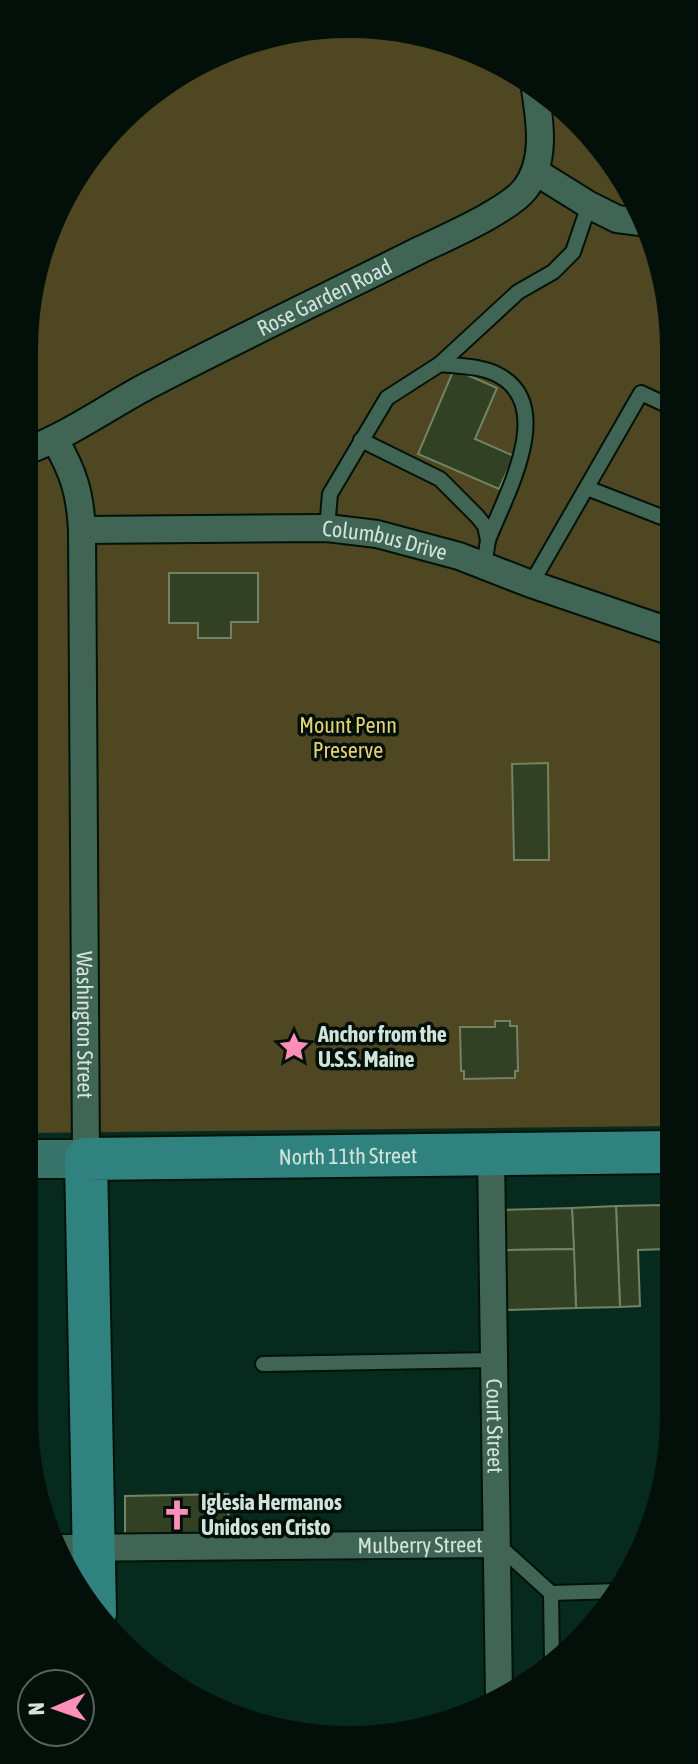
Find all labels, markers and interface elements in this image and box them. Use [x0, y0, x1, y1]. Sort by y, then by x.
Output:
street label: Rose Garden Road [253, 253, 396, 341]
street label: Columbus Drive [321, 515, 450, 565]
park label: Mount Penn Preserve [299, 712, 397, 763]
street label: Washington Street [72, 951, 99, 1099]
place label: Anchor from the U.S.S. Maine [317, 1021, 447, 1072]
place icon: Anchor from the U.S.S. Maine [277, 1030, 311, 1064]
street label: North 11th Street [278, 1142, 417, 1170]
street label: Court Street [481, 1378, 509, 1474]
place label: Iglesia Hermanos Unidos en Cristo [201, 1489, 342, 1540]
church icon: Iglesia Hermanos Unidos en Cristo [160, 1498, 194, 1532]
street label: Mulberry Street [357, 1531, 483, 1558]
north arrow [16, 1668, 96, 1748]
text: N [23, 1702, 49, 1716]

